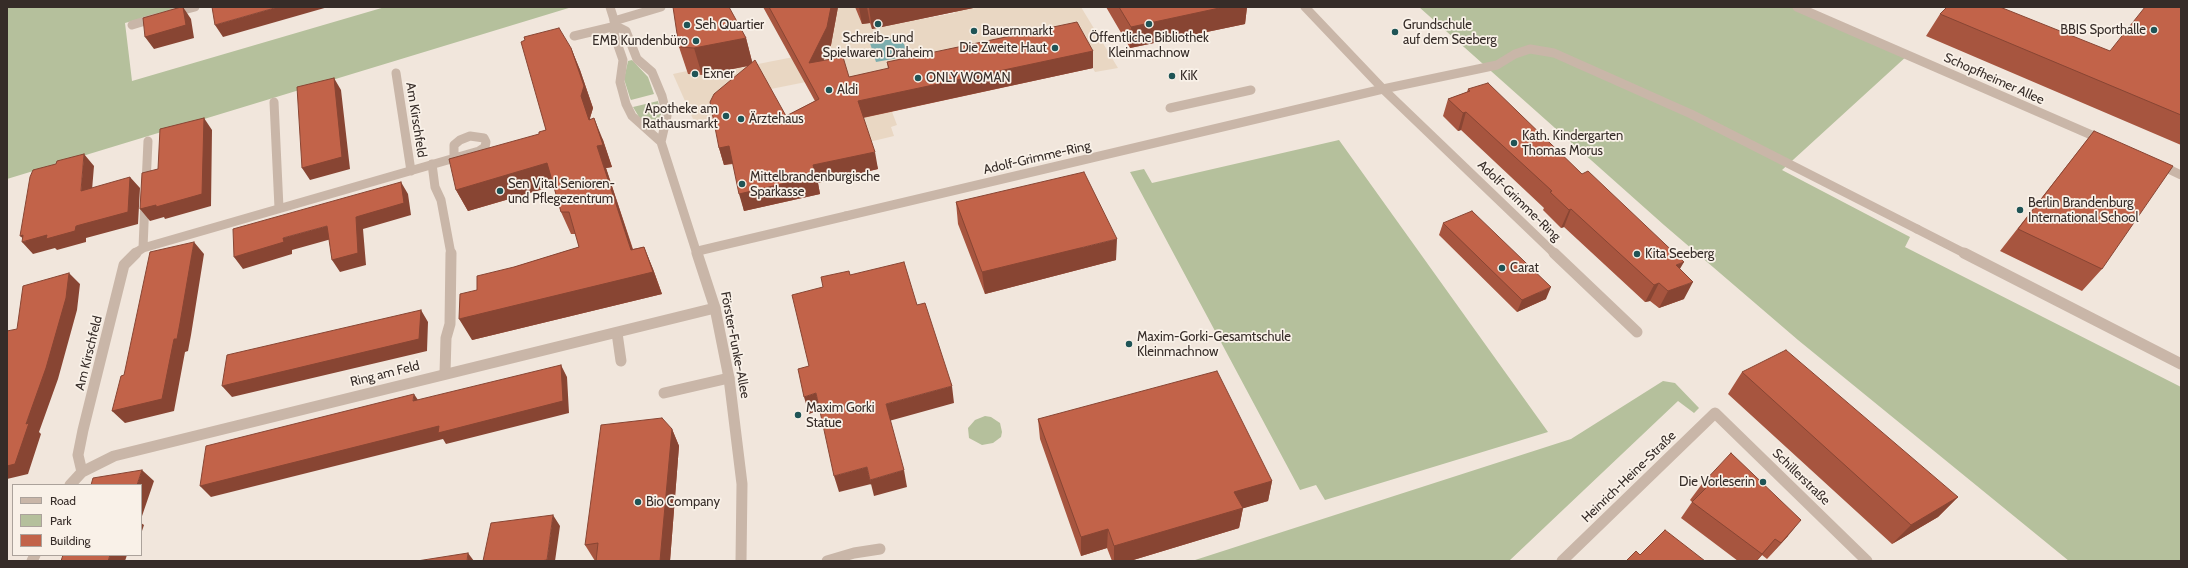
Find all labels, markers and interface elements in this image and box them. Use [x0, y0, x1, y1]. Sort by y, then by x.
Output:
place label: Seh Quartier [695, 17, 764, 33]
place label: Grundschule auf dem Seeberg [1403, 17, 1497, 48]
marker: Schreib- und Spielwaren Draheim [873, 19, 883, 29]
marker: Öffentliche Bibliothek Kleinmachnow [1144, 19, 1154, 29]
marker: Seh Quartier [682, 20, 692, 30]
place label: BBIS Sporthalle [2060, 22, 2146, 38]
place label: Bauernmarkt [982, 23, 1053, 39]
marker: BBIS Sporthalle [2149, 25, 2159, 35]
marker: Bauernmarkt [969, 26, 979, 36]
marker: Grundschule auf dem Seeberg [1390, 27, 1400, 37]
place label: Schreib- und Spielwaren Draheim [822, 30, 934, 61]
place label: Öffentliche Bibliothek Kleinmachnow [1089, 30, 1209, 61]
place label: EMB Kundenbüro [592, 33, 688, 49]
marker: EMB Kundenbüro [691, 36, 701, 46]
place label: Die Zweite Haut [959, 40, 1047, 56]
marker: Die Zweite Haut [1050, 43, 1060, 53]
street label: Schopfheimer Allee [1941, 50, 2047, 108]
place label: Exner [703, 66, 734, 82]
place label: KiK [1180, 68, 1198, 84]
marker: Exner [690, 69, 700, 79]
place label: ONLY WOMAN [926, 70, 1011, 86]
marker: KiK [1167, 71, 1177, 81]
marker: ONLY WOMAN [913, 73, 923, 83]
street label: Am Kirschfeld [402, 81, 430, 159]
place label: Aldi [837, 82, 858, 98]
marker: Aldi [824, 85, 834, 95]
place label: Apotheke am Rathausmarkt [642, 101, 718, 132]
marker: Apotheke am Rathausmarkt [721, 111, 731, 121]
place label: Ärztehaus [749, 111, 804, 127]
marker: Ärztehaus [736, 114, 746, 124]
place label: Kath. Kindergarten Thomas Morus [1522, 128, 1623, 159]
street label: Adolf-Grimme-Ring [982, 138, 1092, 178]
marker: Kath. Kindergarten Thomas Morus [1509, 138, 1519, 148]
street label: Adolf-Grimme-Ring [1474, 157, 1564, 245]
place label: Mittelbrandenburgische Sparkasse [750, 169, 880, 200]
place label: Sen Vital Senioren- und Pflegezentrum [508, 176, 615, 207]
marker: Mittelbrandenburgische Sparkasse [737, 179, 747, 189]
marker: Sen Vital Senioren- und Pflegezentrum [495, 186, 505, 196]
place label: Berlin Brandenburg International School [2028, 195, 2139, 226]
marker: Berlin Brandenburg International School [2015, 205, 2025, 215]
place label: Kita Seeberg [1645, 246, 1714, 262]
marker: Kita Seeberg [1632, 249, 1642, 259]
place label: Carat [1510, 260, 1539, 276]
marker: Carat [1497, 263, 1507, 273]
street label: Förster-Funke-Allee [717, 290, 753, 400]
street label: Am Kirschfeld [72, 314, 106, 392]
place label: Maxim-Gorki-Gesamtschule Kleinmachnow [1137, 329, 1291, 360]
marker: Maxim-Gorki-Gesamtschule Kleinmachnow [1124, 339, 1134, 349]
street label: Ring am Feld [349, 358, 421, 390]
place label: Maxim Gorki Statue [806, 400, 874, 431]
marker: Maxim Gorki Statue [793, 410, 803, 420]
street label: Heinrich-Heine-Straße [1579, 428, 1679, 526]
street label: Schillerstraße [1769, 446, 1833, 508]
place label: Die Vorleserin [1679, 474, 1755, 490]
marker: Die Vorleserin [1758, 477, 1768, 487]
legend [12, 484, 142, 556]
text: Road [50, 493, 76, 508]
place label: Bio Company [646, 494, 720, 510]
marker: Bio Company [633, 497, 643, 507]
text: Park [50, 513, 72, 528]
text: Building [50, 533, 91, 548]

